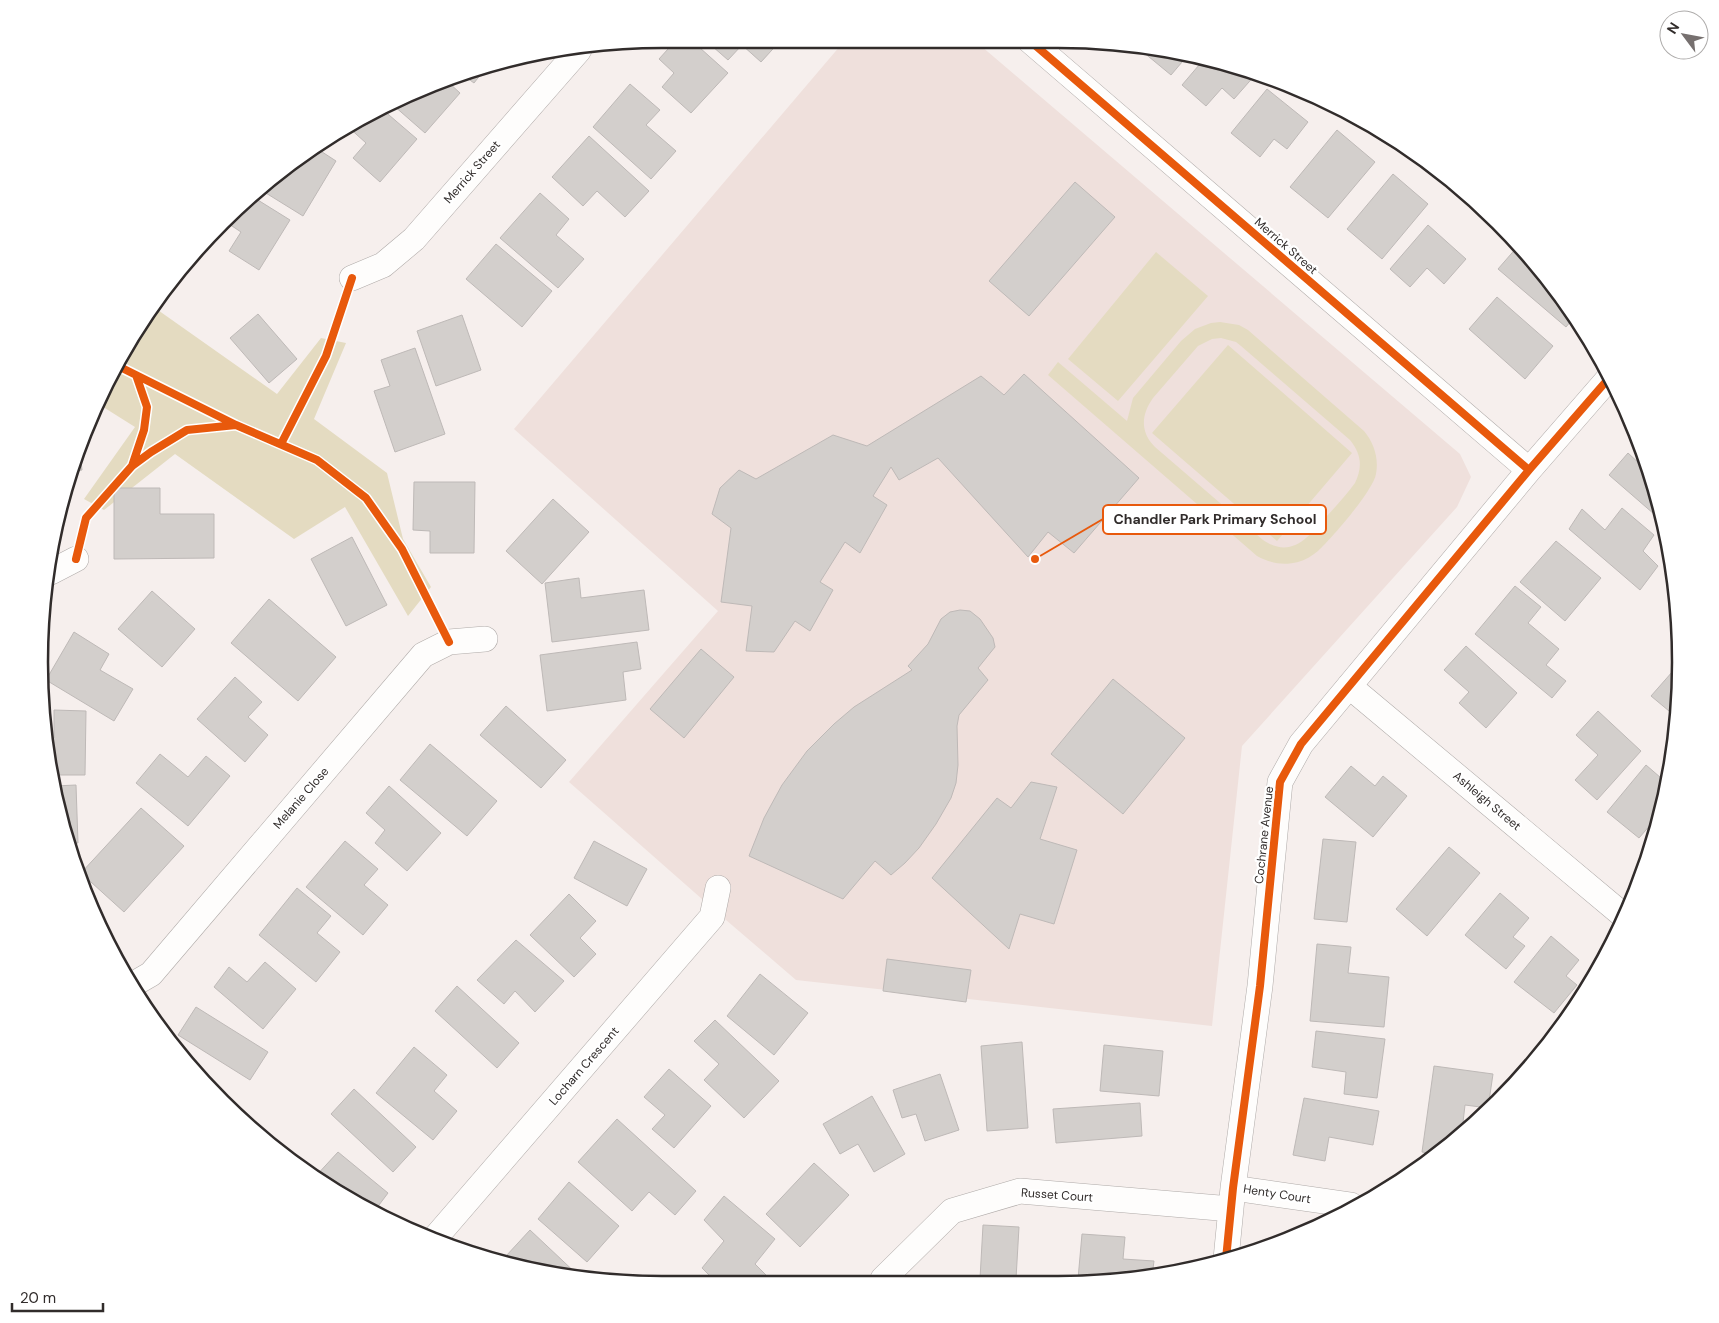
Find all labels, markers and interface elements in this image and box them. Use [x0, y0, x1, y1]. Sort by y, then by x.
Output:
north arrow [1659, 10, 1709, 60]
text: N [1663, 19, 1683, 37]
street label: Merrick Street [440, 137, 504, 207]
street label: Merrick Street [1251, 214, 1321, 278]
callout: Chandler Park Primary School [1103, 505, 1326, 534]
text: Chandler Park Primary School [1113, 510, 1317, 528]
street label: Melanie Close [270, 764, 332, 832]
street label: Ashleigh Street [1450, 768, 1525, 834]
street label: Cochrane Avenue [1251, 785, 1277, 885]
street label: Locharn Crescent [546, 1023, 623, 1109]
street label: Henty Court [1242, 1181, 1312, 1207]
street label: Russet Court [1020, 1184, 1094, 1206]
scale bar [12, 1280, 104, 1312]
text: 20 m [20, 1288, 56, 1308]

